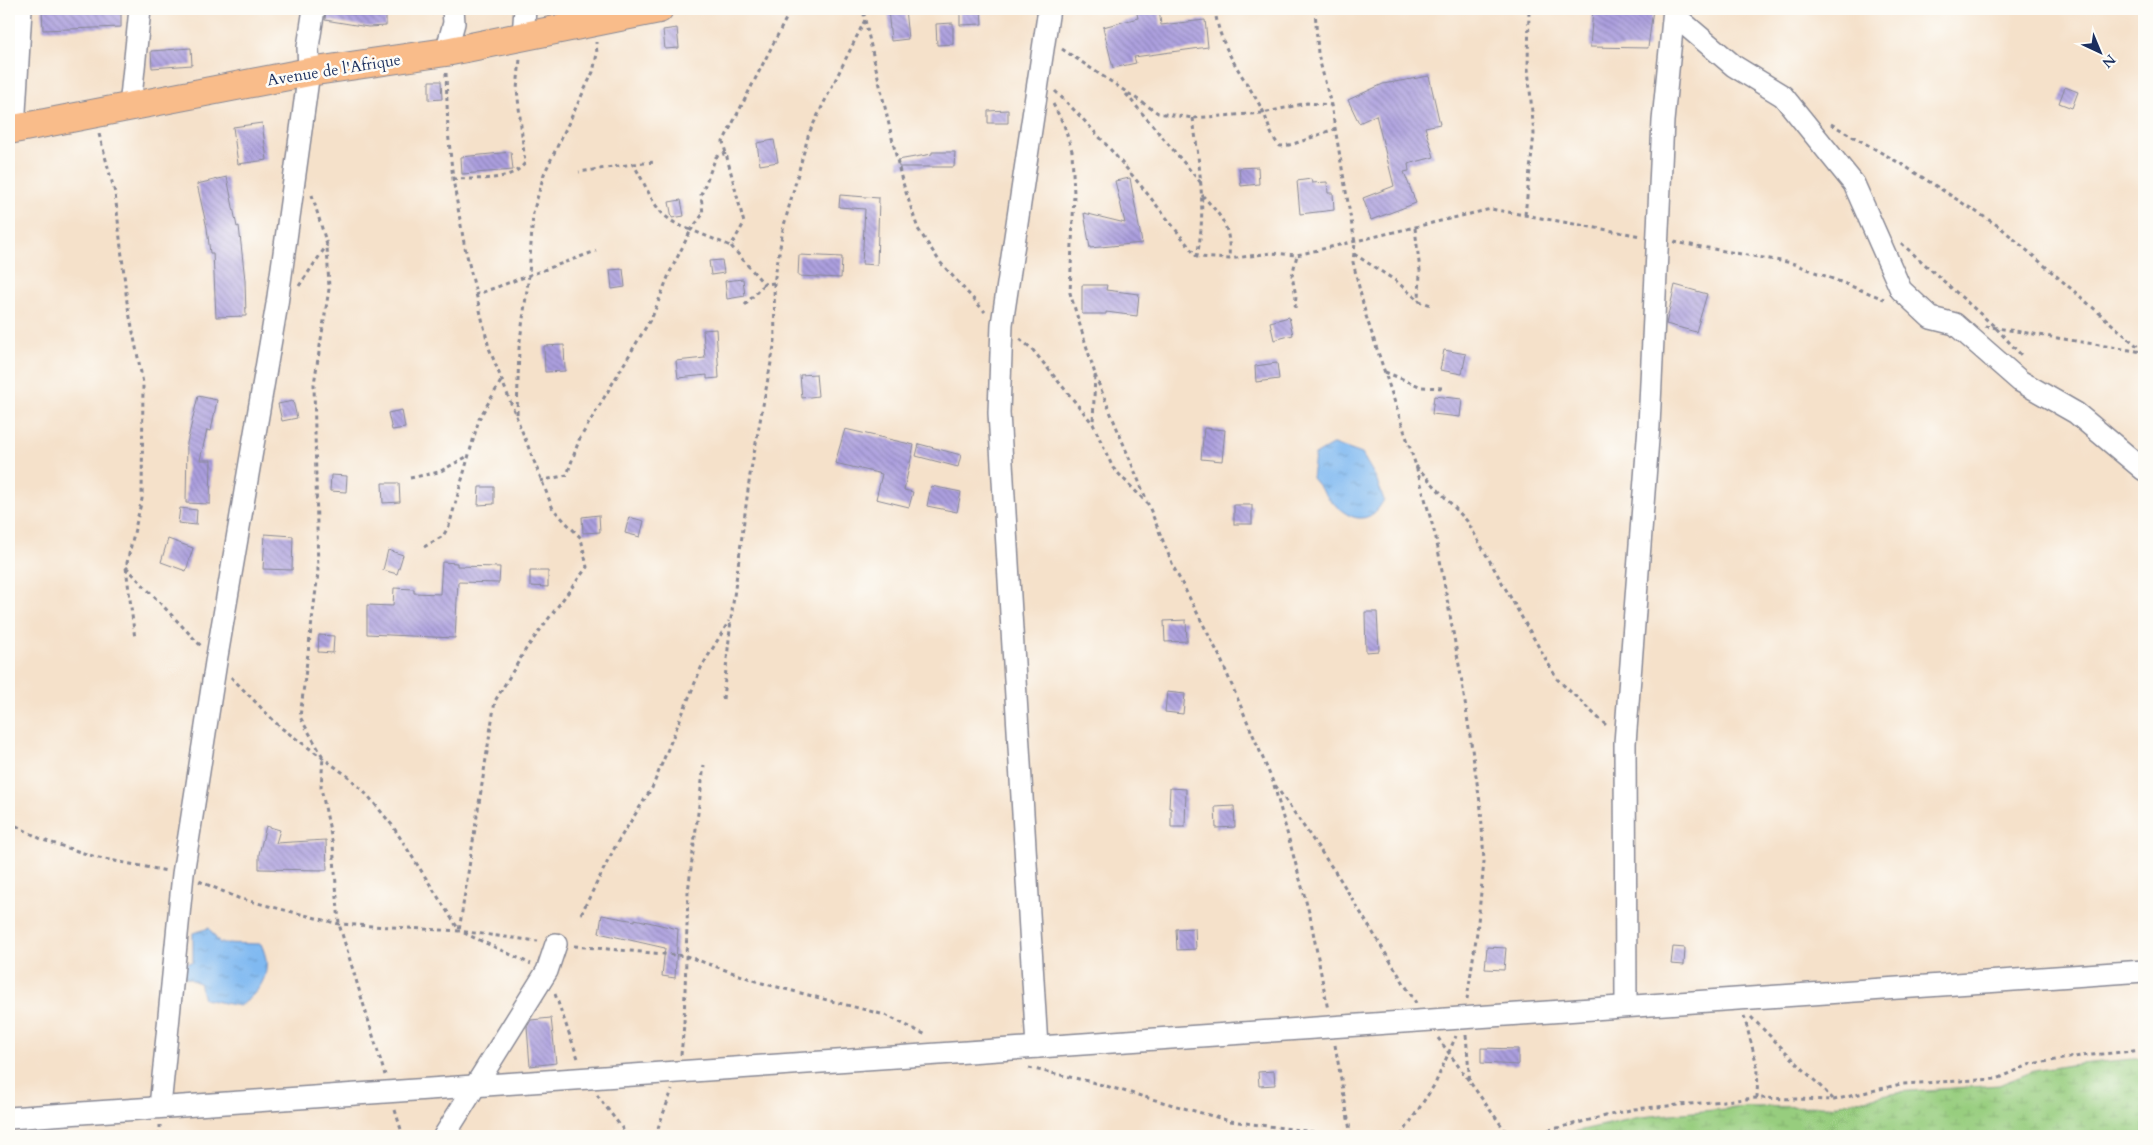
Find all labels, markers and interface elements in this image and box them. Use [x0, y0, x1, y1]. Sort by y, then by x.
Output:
north arrow [2076, 28, 2126, 78]
street label: Avenue de l'Afrique [266, 49, 402, 91]
text: N [2098, 50, 2120, 72]

